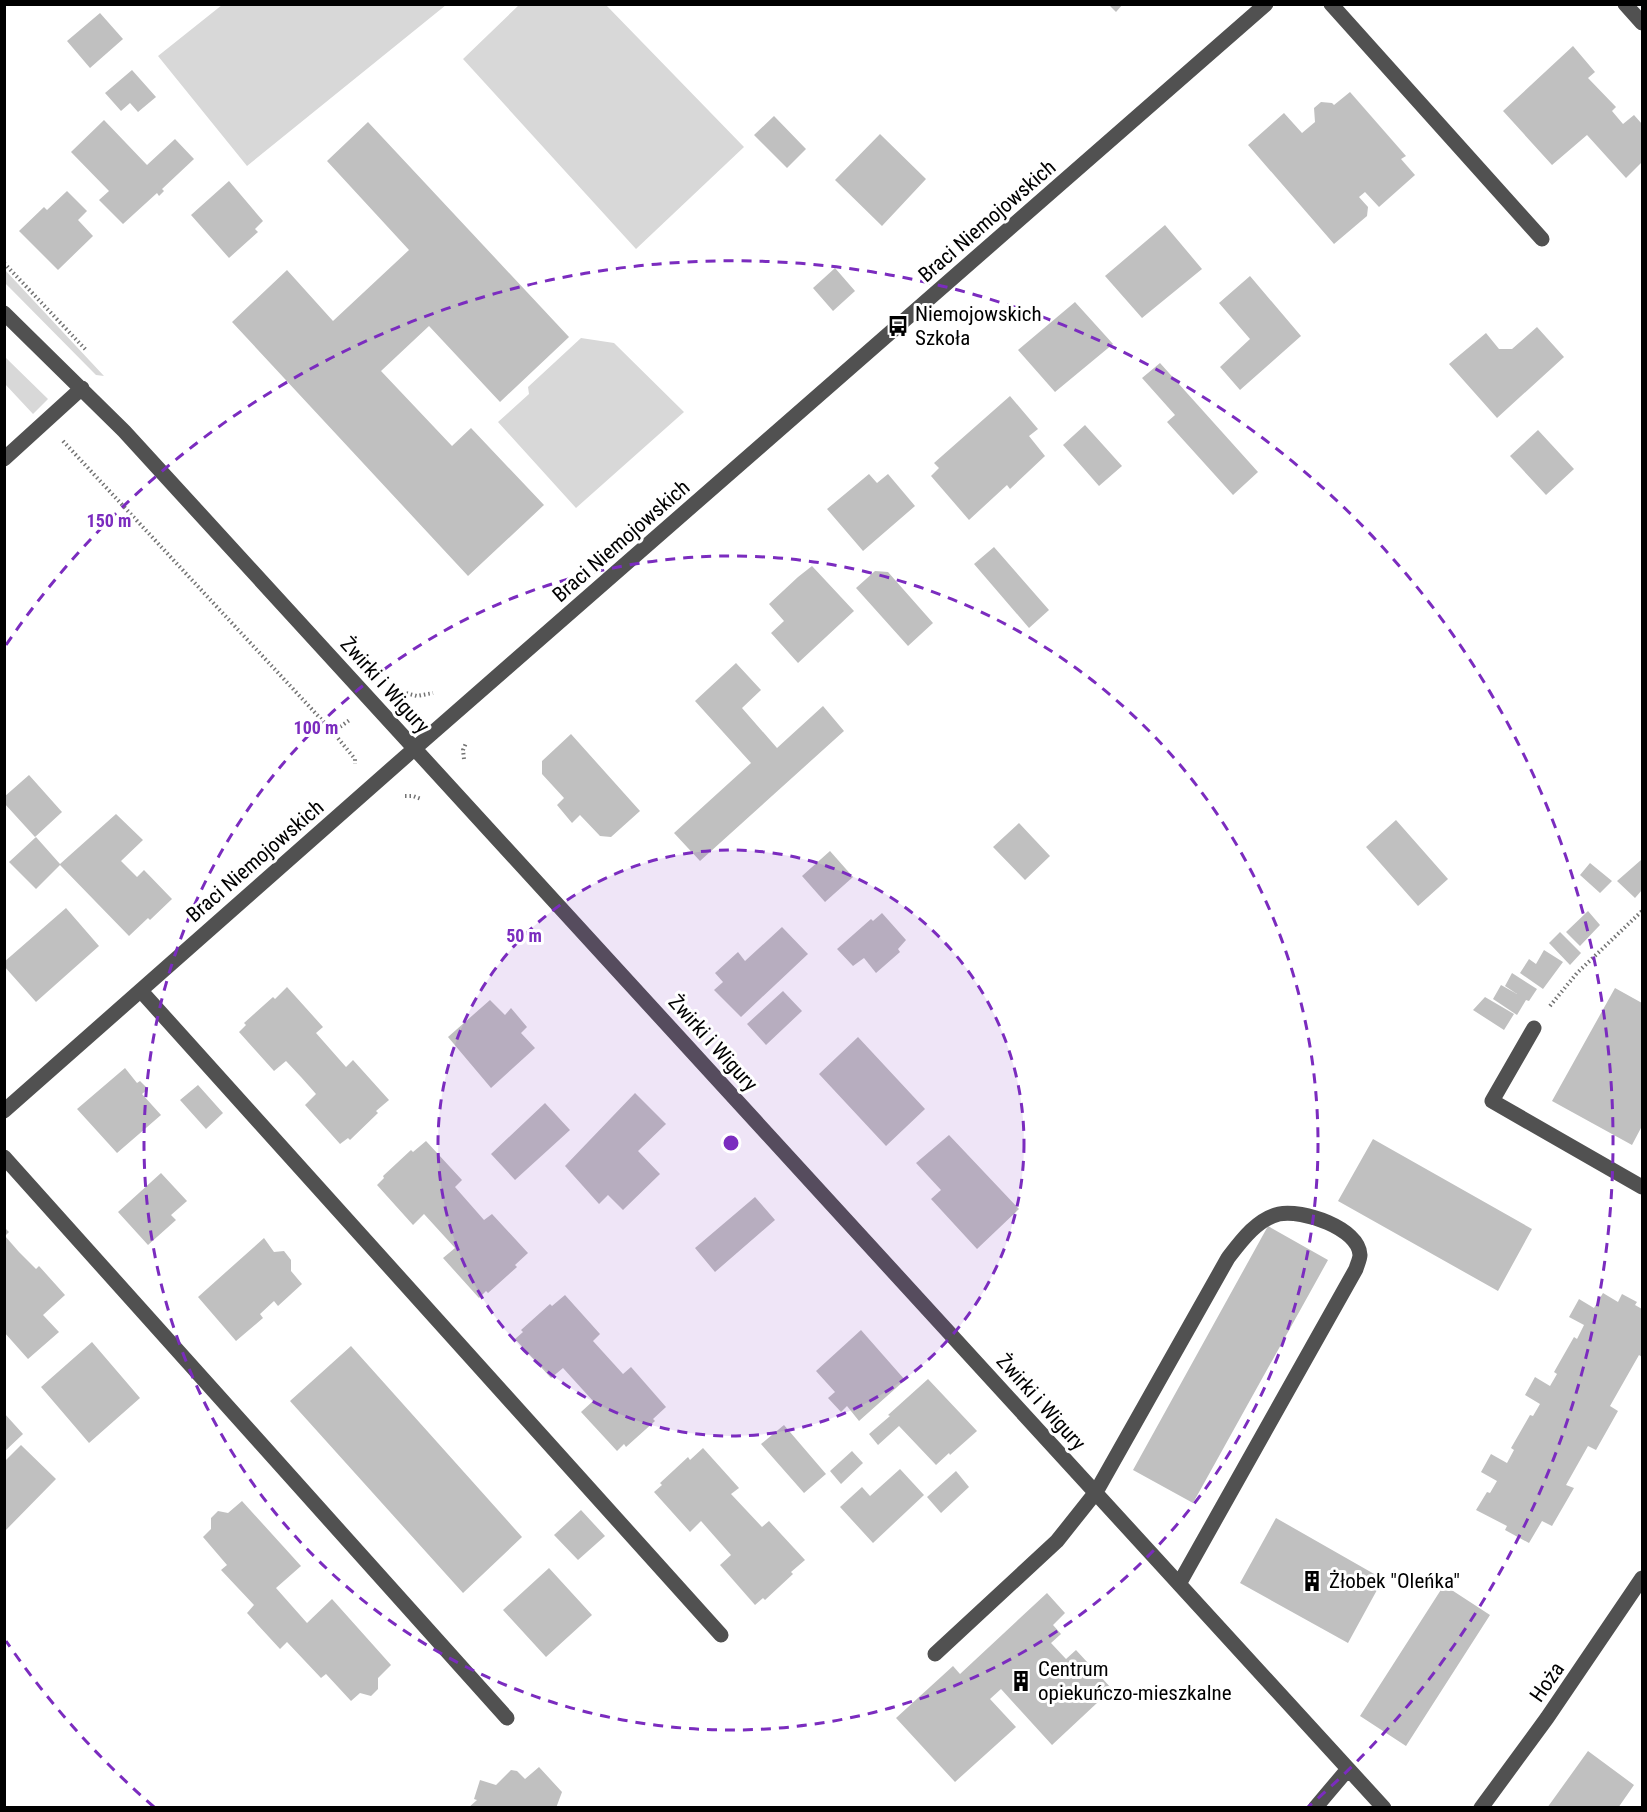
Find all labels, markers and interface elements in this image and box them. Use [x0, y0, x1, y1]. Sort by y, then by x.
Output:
street label: Braci Niemojowskich [914, 155, 1060, 287]
place label: Niemojowskich Szkoła [915, 302, 1042, 350]
bus stop icon: Niemojowskich Szkoła [886, 314, 910, 338]
street label: Braci Niemojowskich [548, 475, 694, 607]
text: 150 m [87, 510, 131, 531]
street label: Żwirki i Wigury [336, 632, 435, 738]
text: 100 m [294, 717, 338, 738]
street label: Braci Niemojowskich [182, 795, 328, 927]
text: 50 m [506, 925, 542, 946]
street label: Żwirki i Wigury [664, 990, 763, 1096]
centre of rings [721, 1133, 741, 1153]
street label: Żwirki i Wigury [992, 1349, 1091, 1455]
building icon: Żłobek "Oleńka" [1300, 1569, 1324, 1593]
place label: Żłobek "Oleńka" [1329, 1569, 1460, 1593]
place label: Centrum opiekuńczo-mieszkalne [1038, 1657, 1232, 1705]
street label: Hoża [1525, 1658, 1569, 1706]
building icon: Centrum opiekuńczo-mieszkalne [1009, 1669, 1033, 1693]

